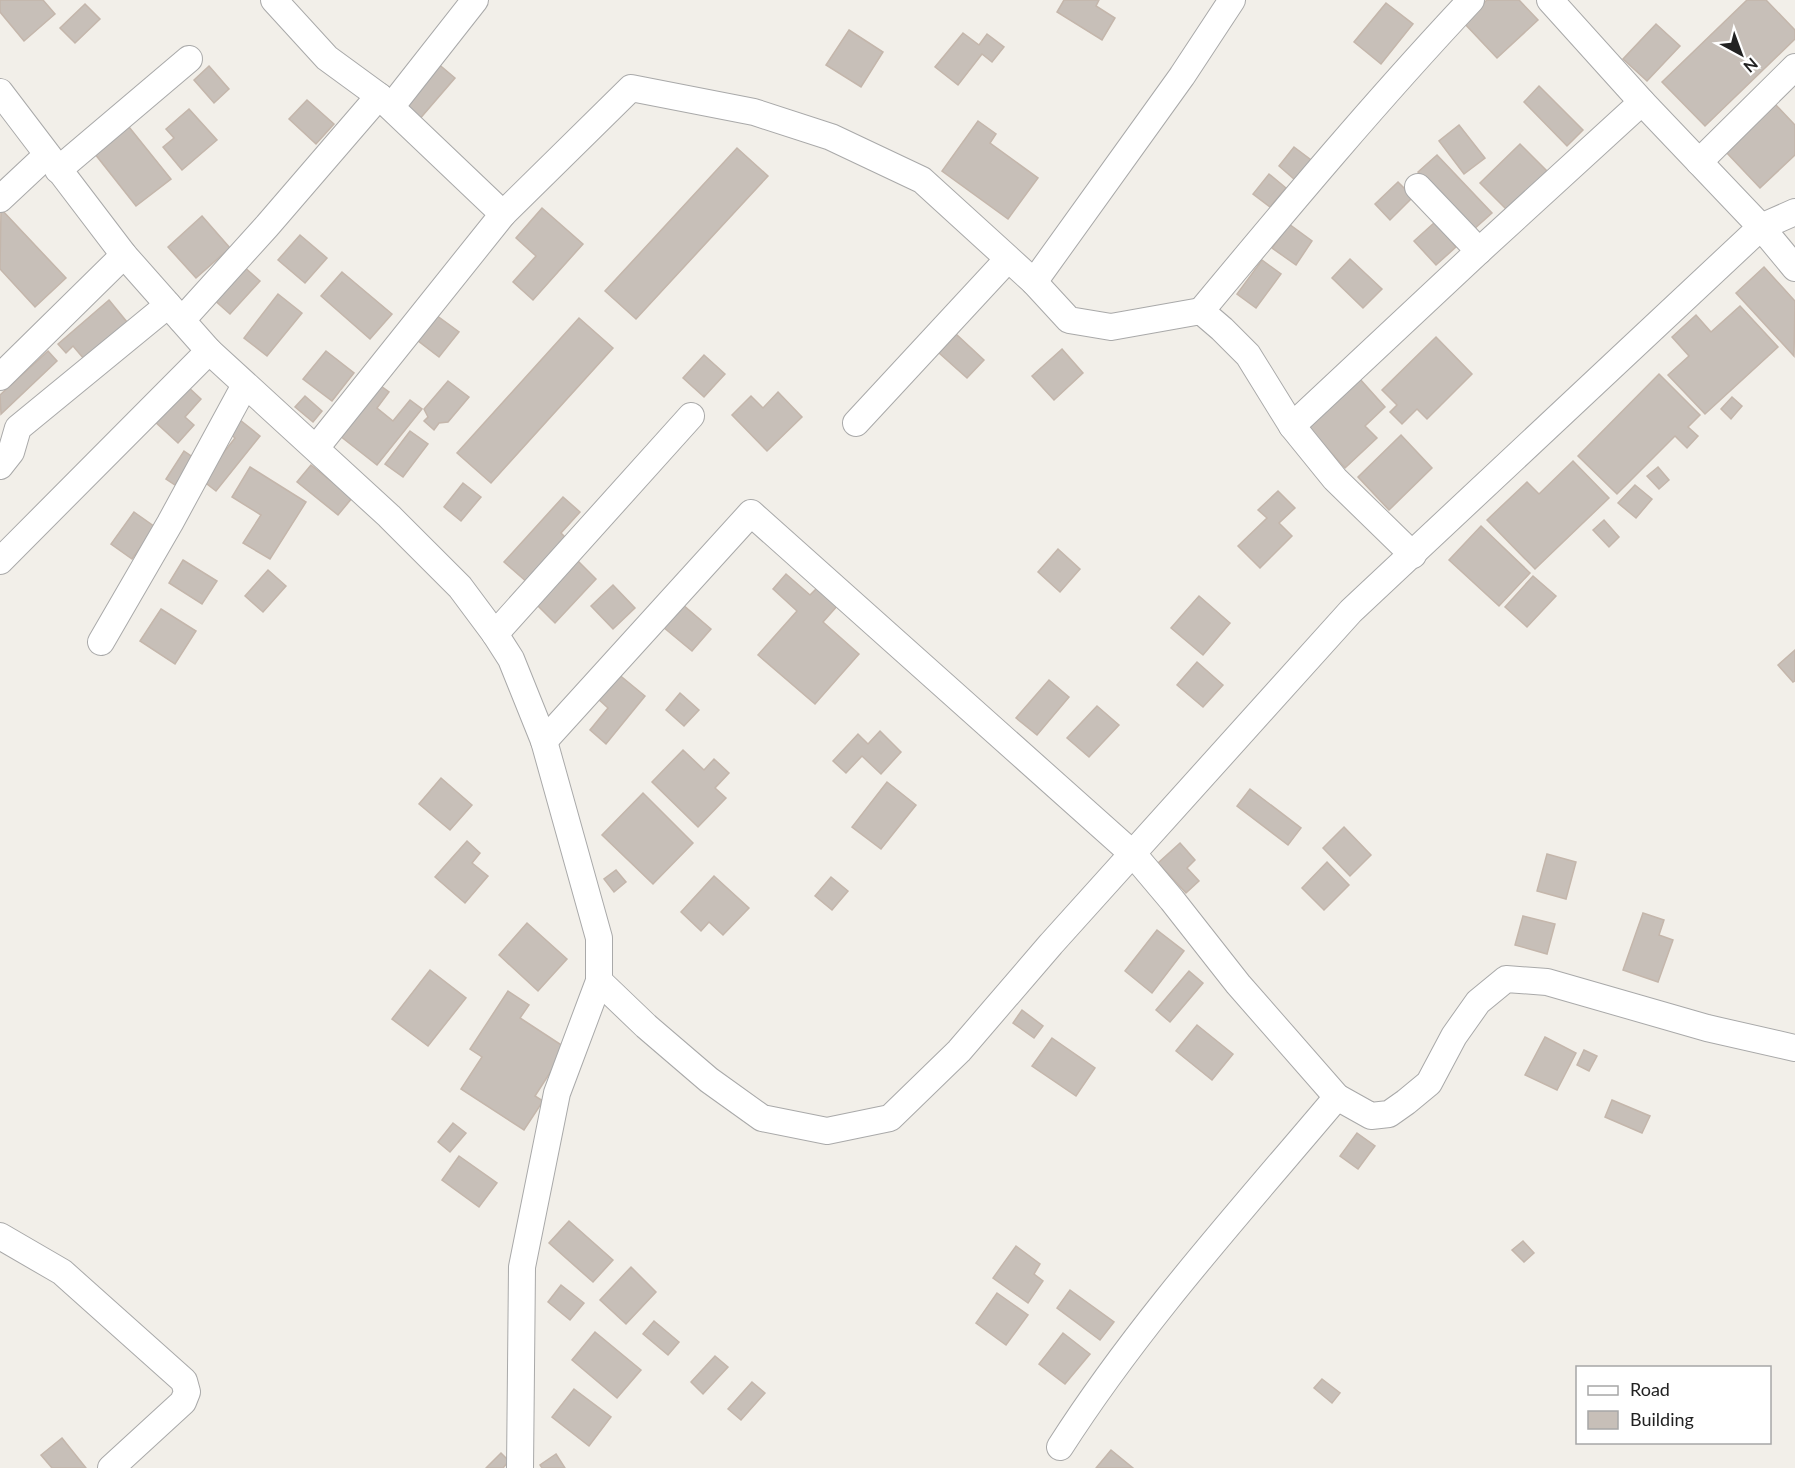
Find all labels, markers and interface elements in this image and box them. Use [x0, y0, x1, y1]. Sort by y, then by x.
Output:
north arrow [1711, 24, 1771, 84]
text: N [1740, 54, 1762, 77]
legend [1576, 1366, 1771, 1444]
text: Road [1630, 1378, 1670, 1400]
text: Building [1630, 1408, 1694, 1430]

